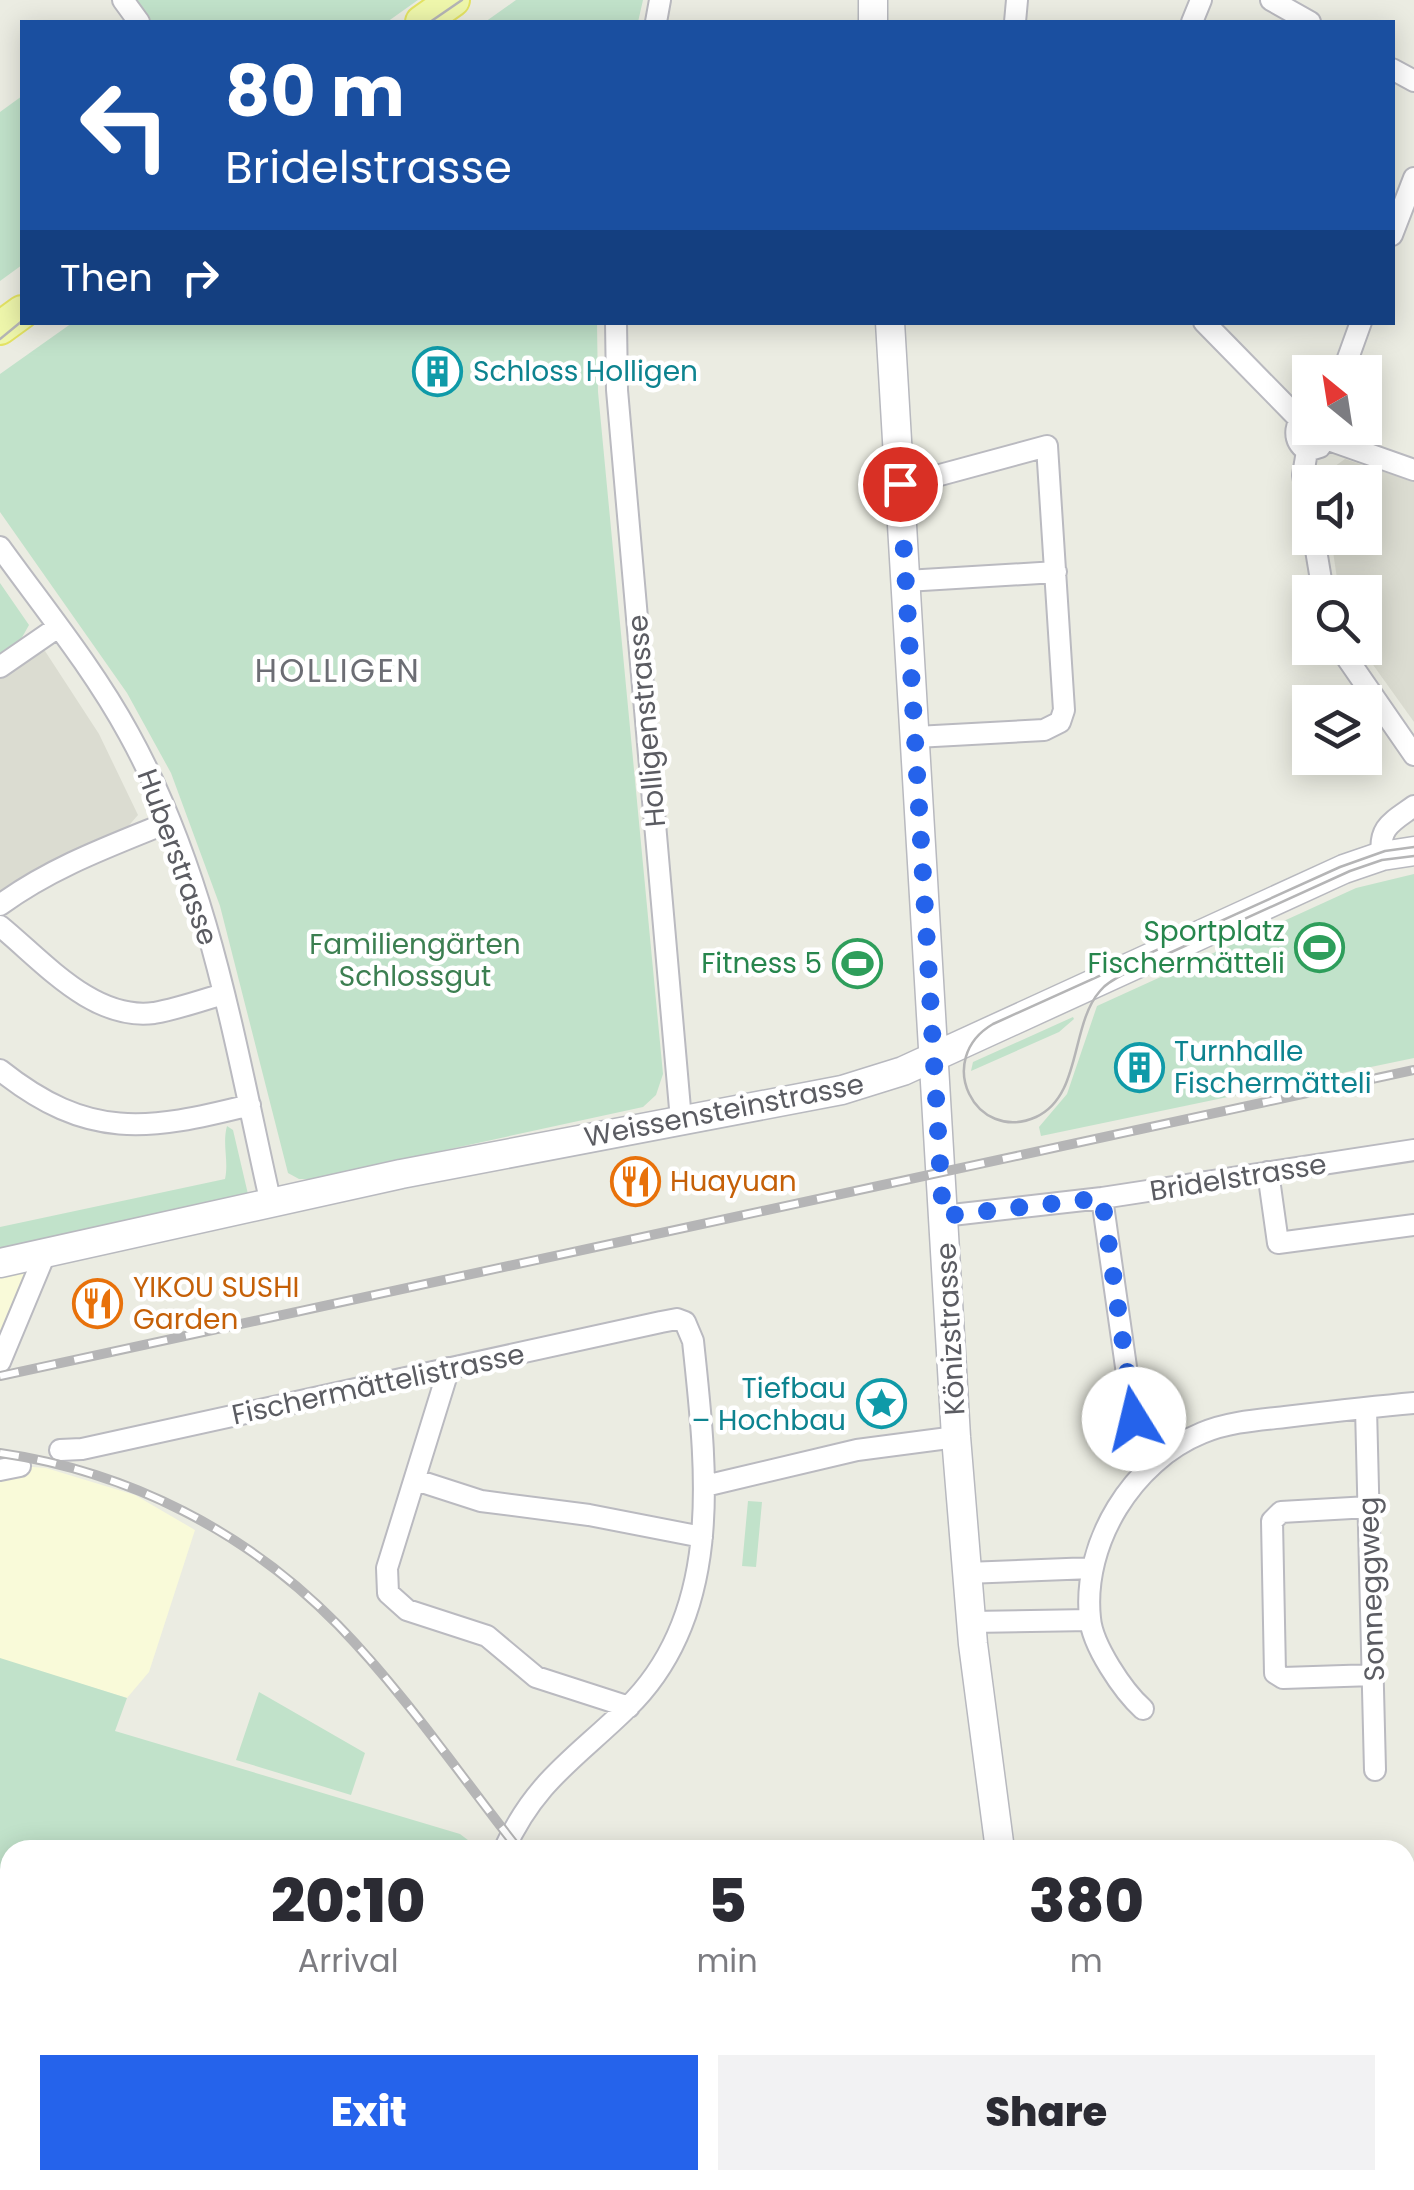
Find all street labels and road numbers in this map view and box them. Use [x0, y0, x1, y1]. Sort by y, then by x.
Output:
street label: Holligenstrasse [618, 613, 675, 829]
street label: Huberstrasse [128, 764, 227, 951]
street label: Weissensteinstrasse [581, 1064, 867, 1157]
street label: Bridelstrasse [1147, 1144, 1329, 1211]
street label: Könizstrasse [926, 1242, 975, 1416]
street label: Fischermättelistrasse [228, 1334, 528, 1435]
street label: Sonneggweg [1349, 1496, 1394, 1682]

